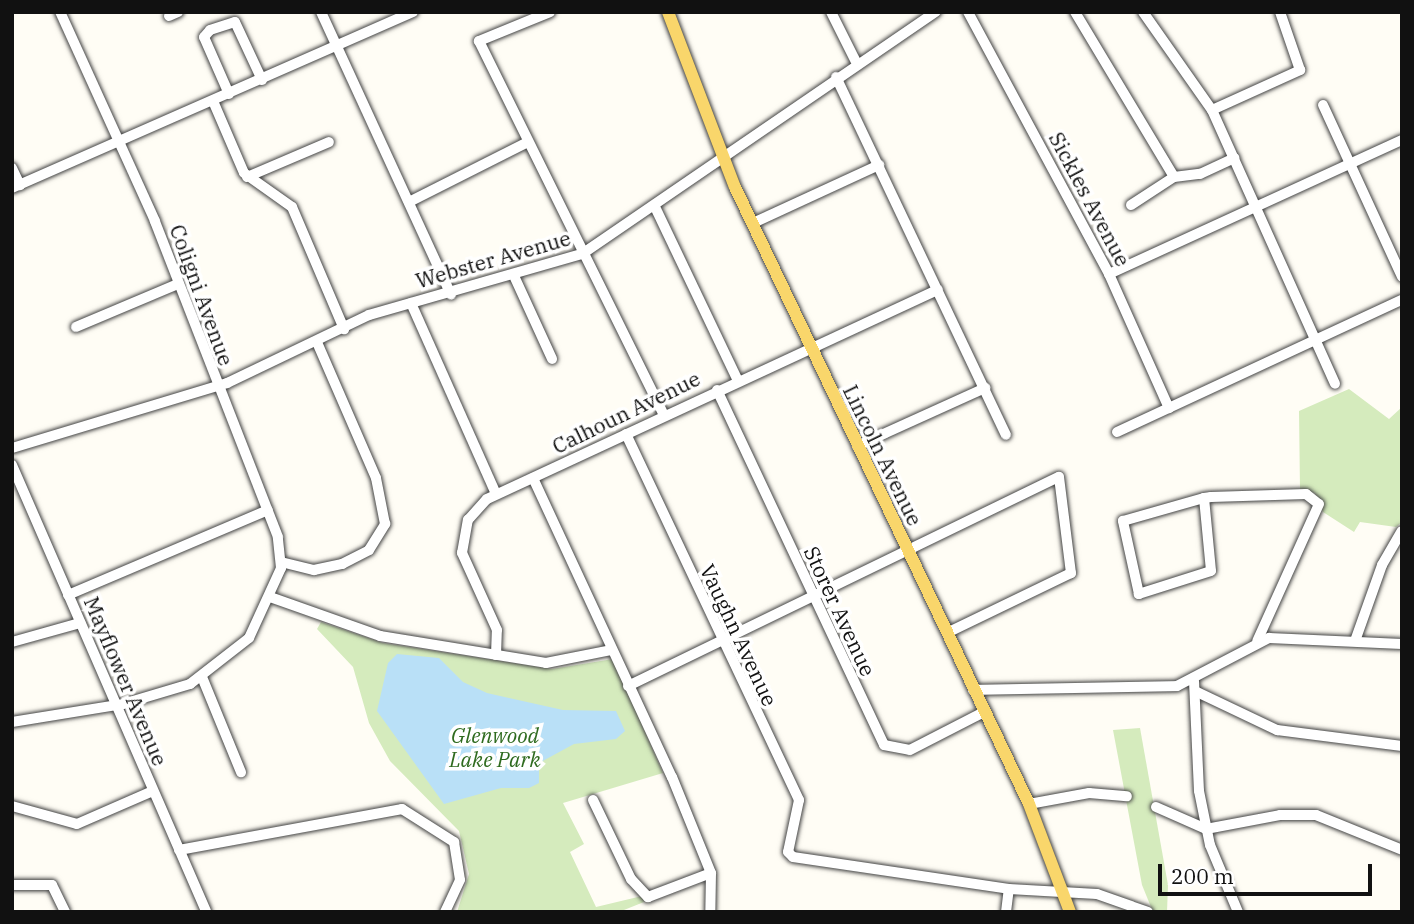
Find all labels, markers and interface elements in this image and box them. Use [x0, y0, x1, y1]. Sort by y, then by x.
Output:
street label: Sickles Avenue [1044, 128, 1136, 270]
street label: Coligni Avenue [165, 221, 239, 369]
street label: Webster Avenue [413, 225, 573, 293]
street label: Calhoun Avenue [548, 365, 704, 459]
street label: Lincoln Avenue [838, 381, 928, 529]
street label: Storer Avenue [799, 542, 881, 680]
street label: Vaughn Avenue [695, 560, 783, 710]
street label: Mayflower Avenue [79, 593, 173, 769]
park label: Glenwood Lake Park [449, 722, 541, 772]
scale bar [1162, 850, 1376, 894]
text: 200 m [1171, 862, 1234, 890]

